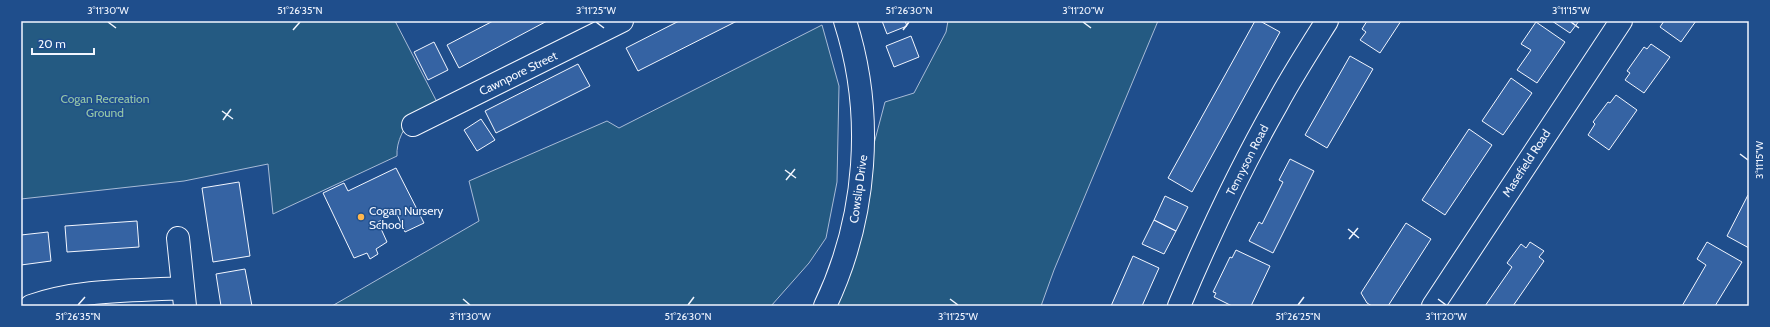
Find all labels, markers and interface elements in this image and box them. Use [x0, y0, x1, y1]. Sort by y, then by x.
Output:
text: 3°11'30"W [87, 4, 129, 17]
text: 51°26'35"N [277, 4, 323, 17]
text: 3°11'25"W [576, 4, 616, 17]
text: 51°26'30"N [886, 4, 932, 17]
text: 3°11'20"W [1062, 4, 1104, 17]
text: 3°11'15"W [1552, 4, 1590, 17]
scale bar [32, 30, 94, 56]
text: 20 m [38, 36, 66, 51]
street label: Cawnpore Street [477, 48, 559, 98]
park label: Cogan Recreation Ground [61, 91, 150, 120]
street label: Tennyson Road [1223, 122, 1271, 198]
street label: Masefield Road [1499, 126, 1553, 200]
text: 3°11'15"W [1753, 141, 1766, 179]
street label: Cowslip Drive [846, 154, 870, 224]
place label: Cogan Nursery School [369, 203, 443, 232]
marker: Cogan Nursery School [356, 212, 366, 222]
text: 51°26'35"N [55, 310, 101, 323]
text: 3°11'30"W [449, 310, 491, 323]
text: 51°26'30"N [665, 310, 711, 323]
text: 3°11'25"W [938, 310, 978, 323]
text: 51°26'25"N [1275, 310, 1321, 323]
text: 3°11'20"W [1425, 310, 1467, 323]

